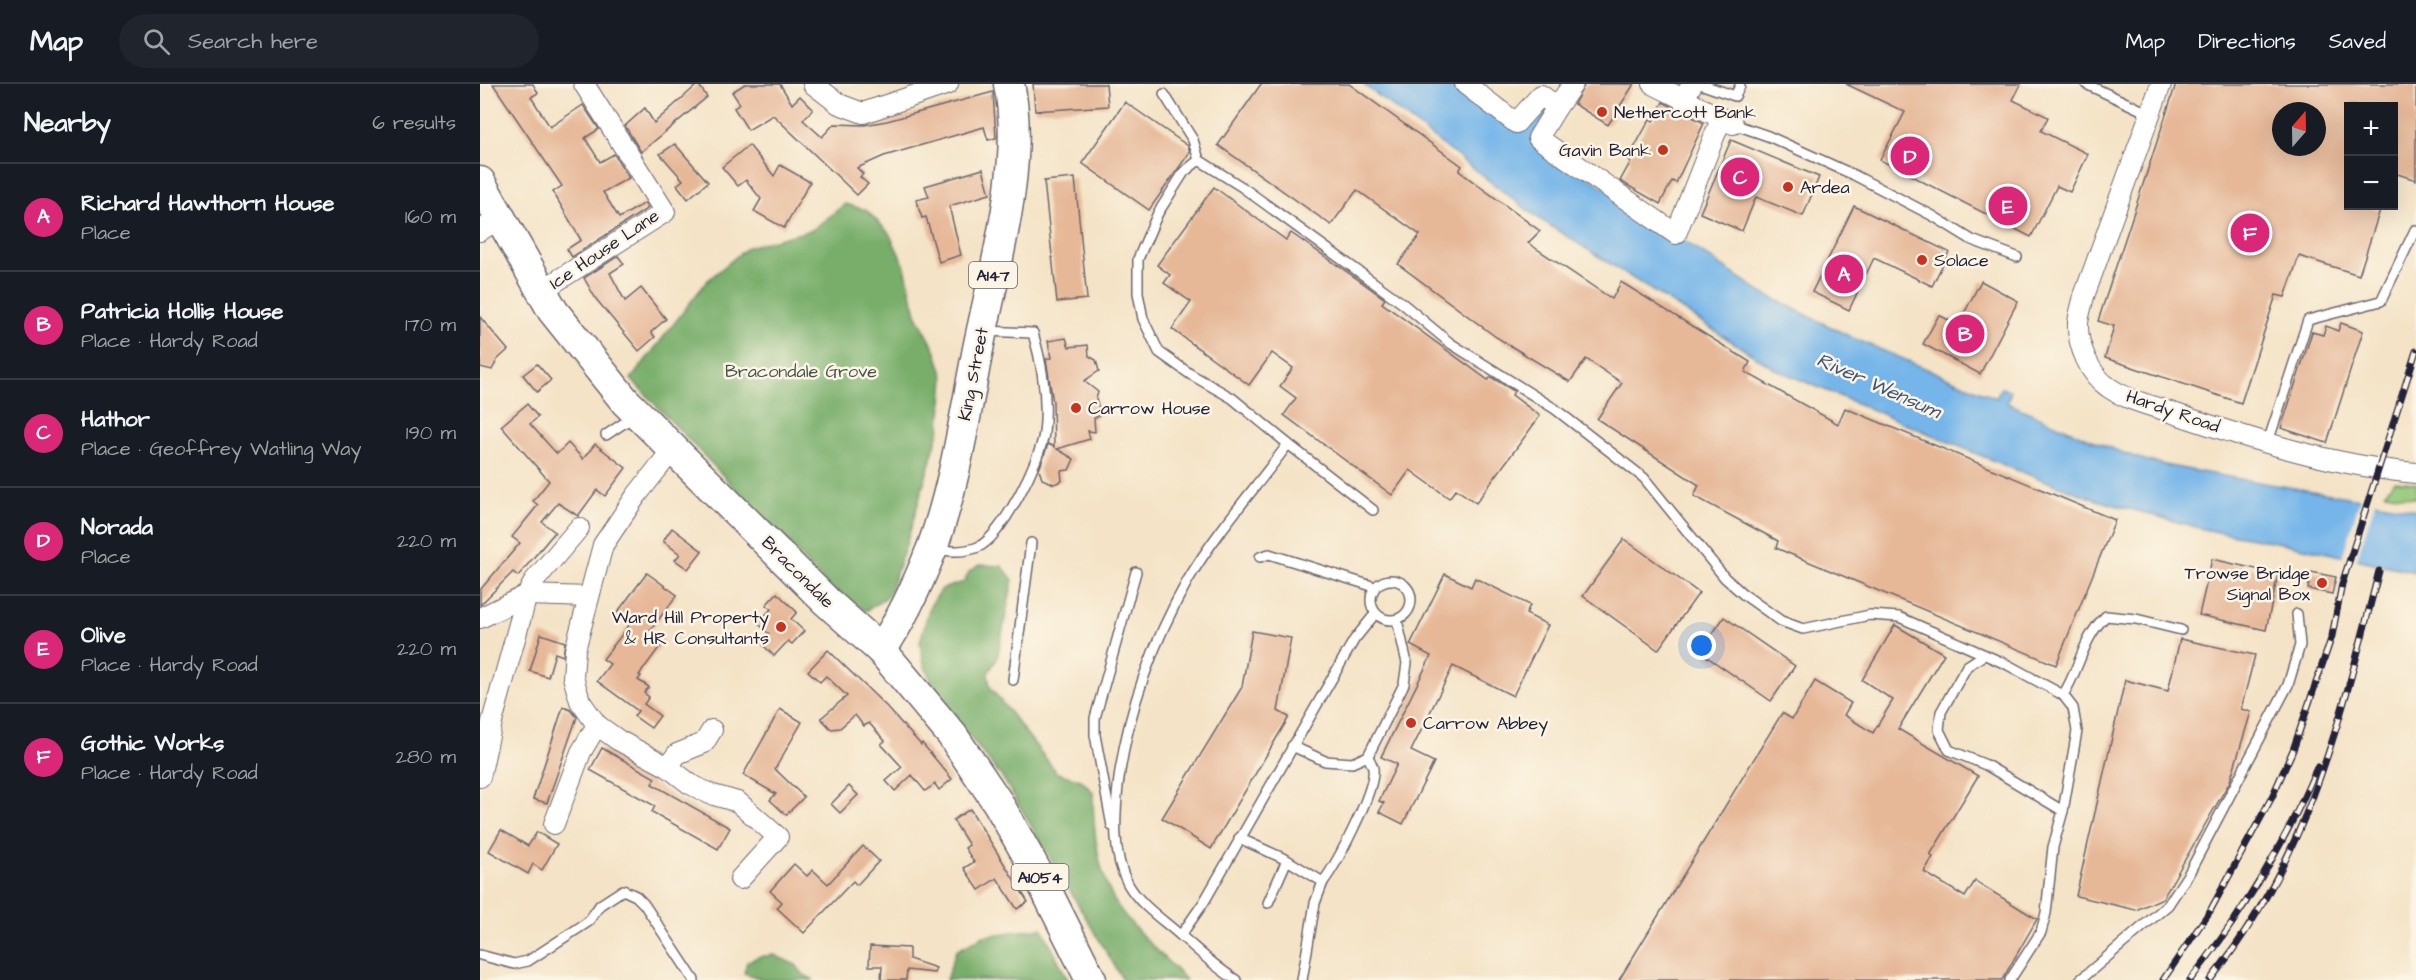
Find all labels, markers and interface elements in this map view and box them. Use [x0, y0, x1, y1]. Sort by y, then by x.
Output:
search box [119, 14, 539, 68]
text: Map [30, 22, 83, 61]
icon: search [140, 25, 173, 58]
text: Search here [188, 26, 318, 57]
text: Map [2125, 27, 2165, 56]
text: Directions [2198, 27, 2296, 56]
text: Saved [2329, 27, 2386, 56]
place label: Nethercott Bank [1614, 100, 1756, 125]
north arrow [2272, 102, 2326, 156]
map controls [2344, 102, 2398, 210]
button: + [2344, 102, 2398, 156]
text: Nearby [24, 105, 111, 141]
marker: Nethercott Bank [1595, 105, 1609, 119]
text: 6 results [372, 109, 456, 137]
pin: D [1890, 134, 1930, 178]
place label: Gavin Bank [1559, 138, 1651, 163]
marker: Gavin Bank [1656, 143, 1670, 157]
pin: C [1720, 154, 1760, 200]
button: − [2344, 156, 2398, 210]
place label: Ardea [1800, 175, 1850, 200]
marker: Ardea [1781, 180, 1795, 194]
pin: E [1988, 184, 2027, 228]
text: Richard Hawthorn House [81, 188, 334, 219]
text: A [37, 203, 50, 231]
text: 160 m [405, 203, 456, 231]
street label: Ice House Lane [544, 203, 664, 295]
pin: F [2230, 210, 2270, 256]
text: Place [81, 219, 131, 247]
place label: Solace [1934, 248, 1989, 273]
pin: A [1824, 252, 1864, 297]
marker: Solace [1915, 253, 1929, 267]
road number: A147 [969, 262, 1017, 288]
text: Patricia Hollis House [81, 296, 283, 327]
text: B [36, 311, 51, 339]
text: 170 m [405, 311, 456, 339]
pin: B [1946, 312, 1984, 356]
street label: King Street [952, 325, 996, 423]
text: Place · Hardy Road [81, 327, 258, 355]
water label: River Wensum [1812, 346, 1947, 427]
park label: Bracondale Grove [725, 359, 877, 384]
street label: Hardy Road [2122, 384, 2223, 440]
place label: Carrow House [1088, 396, 1211, 421]
marker: Carrow House [1069, 401, 1083, 415]
text: Hathor [81, 404, 150, 435]
text: C [36, 419, 51, 447]
text: 190 m [406, 419, 456, 447]
text: Place · Geoffrey Watling Way [81, 435, 361, 463]
text: Norada [81, 512, 153, 543]
text: D [37, 527, 50, 555]
text: 220 m [397, 527, 456, 555]
street label: Bracondale [756, 531, 840, 614]
text: Place [81, 543, 131, 571]
place label: Trowse Bridge Signal Box [2184, 561, 2311, 608]
marker: Trowse Bridge Signal Box [2315, 576, 2329, 590]
place label: Ward Hill Property & HR Consultants [612, 605, 769, 651]
text: Olive [81, 620, 126, 651]
marker: Ward Hill Property & HR Consultants [774, 620, 788, 634]
your location [1687, 631, 1716, 660]
text: E [38, 635, 49, 663]
text: 220 m [397, 635, 456, 663]
text: Place · Hardy Road [81, 651, 258, 679]
place label: Carrow Abbey [1423, 711, 1548, 737]
marker: Carrow Abbey [1404, 716, 1418, 730]
text: Gothic Works [81, 728, 224, 759]
text: F [37, 743, 50, 771]
text: 280 m [395, 743, 456, 771]
text: Place · Hardy Road [81, 759, 258, 787]
road number: A1054 [1012, 864, 1068, 890]

